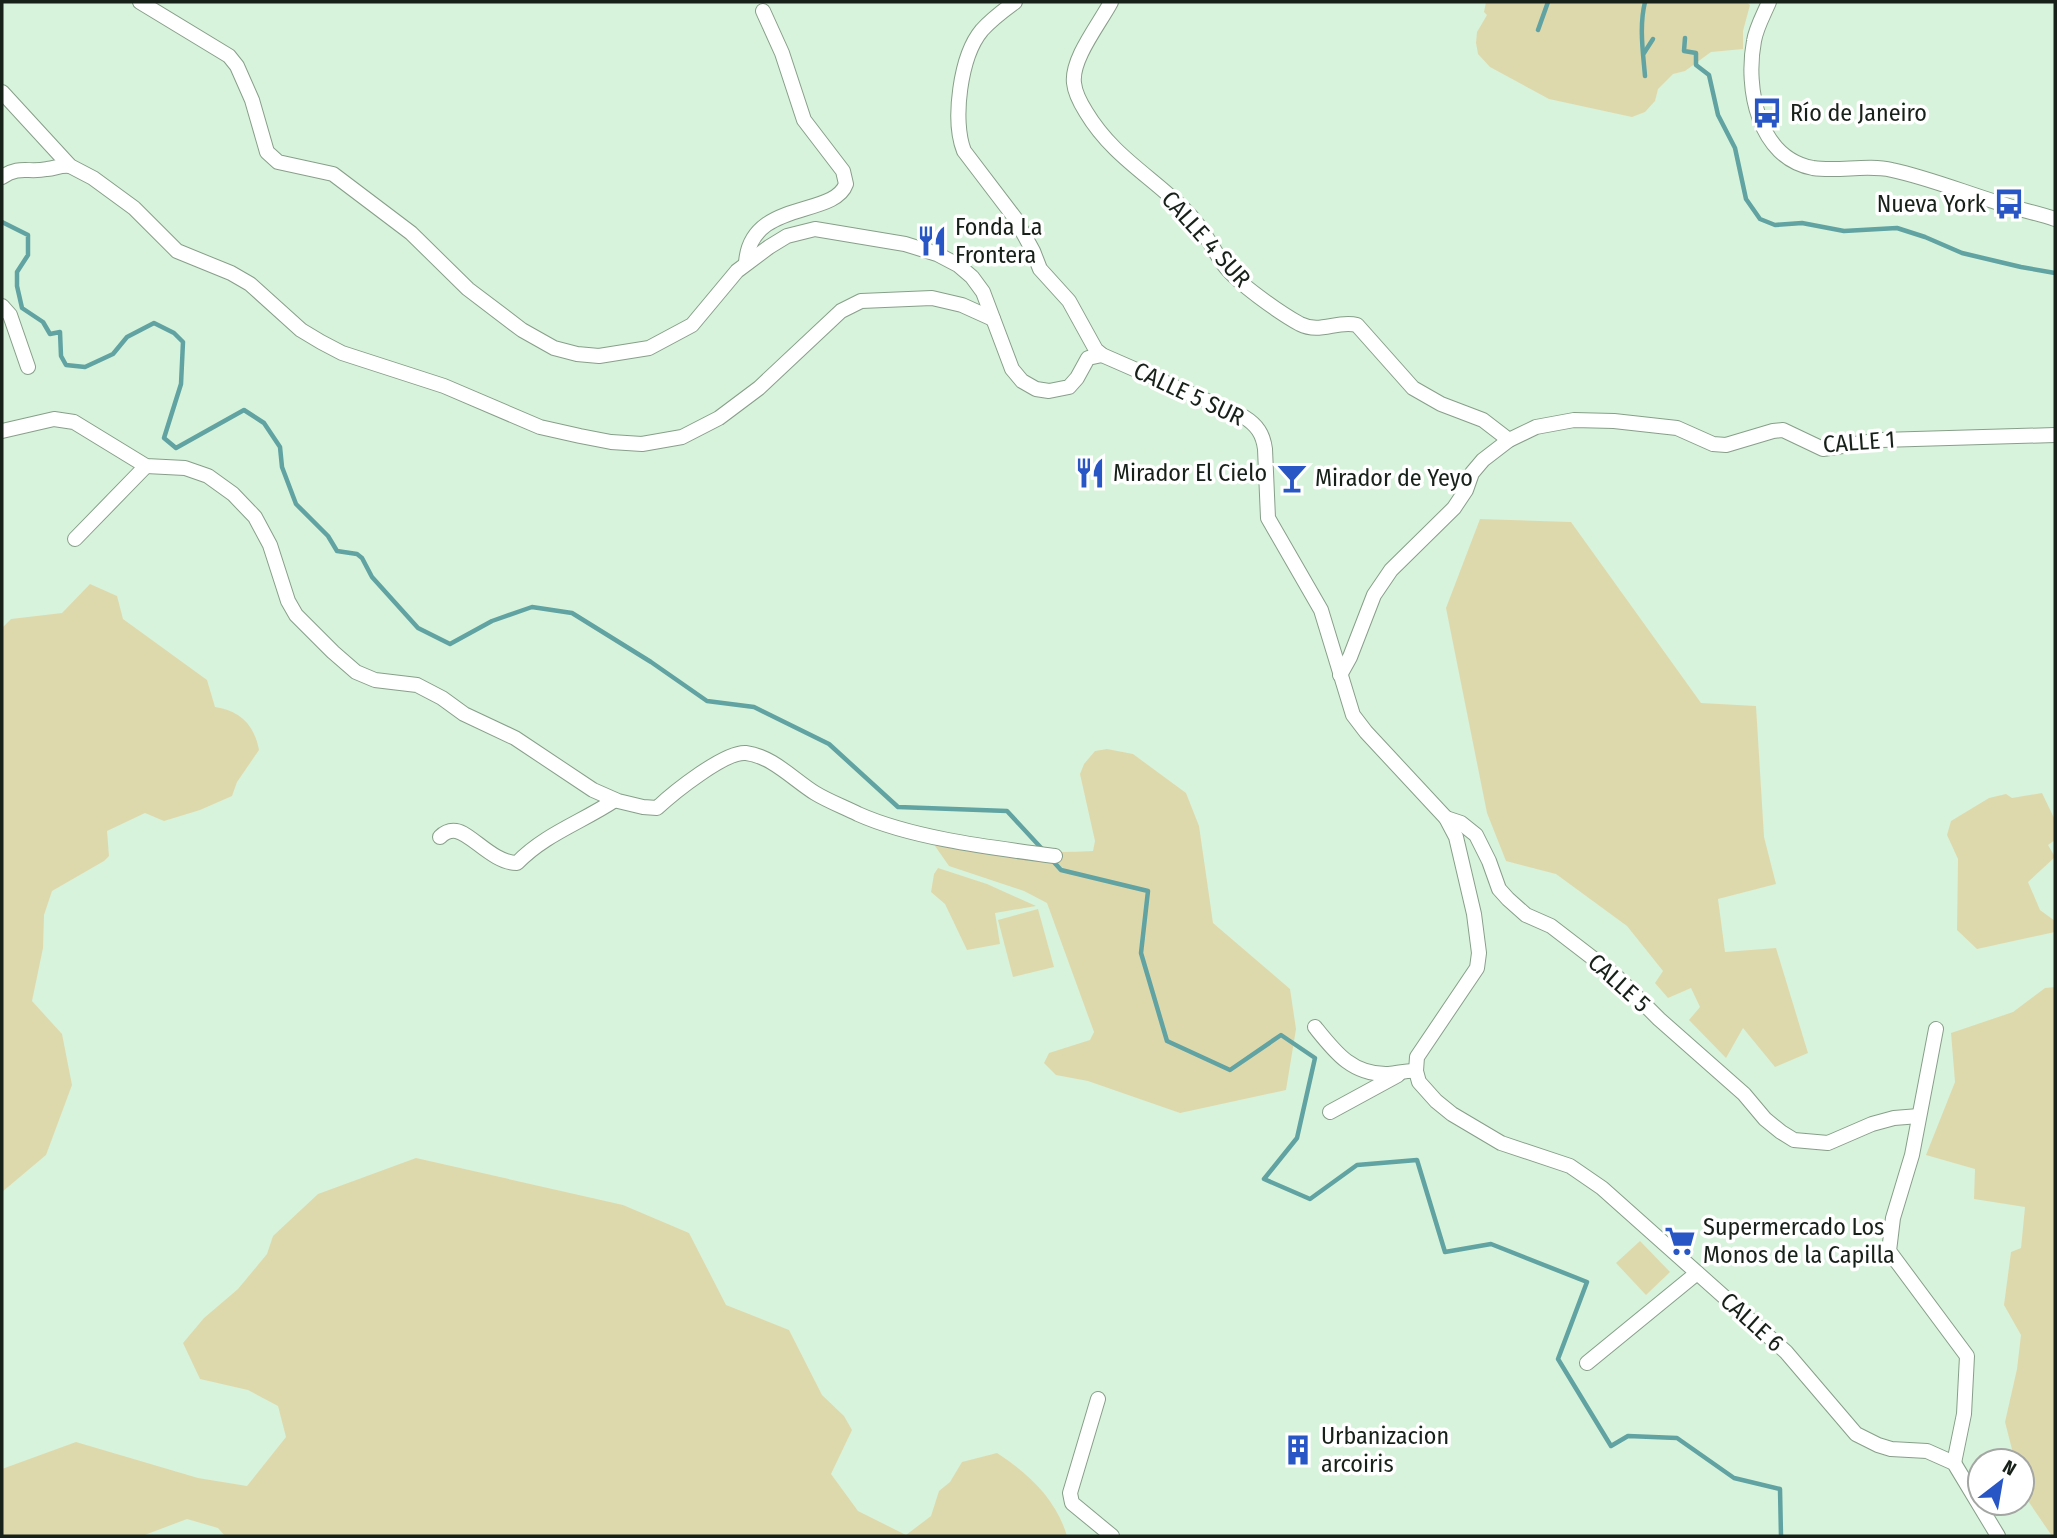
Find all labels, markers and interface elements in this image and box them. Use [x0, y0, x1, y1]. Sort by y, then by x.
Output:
bus stop icon: Río de Janeiro [1750, 96, 1784, 130]
place label: Río de Janeiro [1790, 99, 1927, 127]
street label: CALLE 4 SUR [1156, 185, 1256, 293]
bus stop icon: Nueva York [1992, 187, 2026, 221]
place label: Nueva York [1877, 190, 1987, 218]
place label: Fonda La Frontera [955, 213, 1042, 269]
restaurant icon: Fonda La Frontera [915, 224, 949, 258]
street label: CALLE 5 SUR [1129, 356, 1249, 432]
street label: CALLE 1 [1822, 426, 1896, 458]
restaurant icon: Mirador El Cielo [1073, 456, 1107, 490]
place label: Mirador El Cielo [1113, 459, 1267, 487]
bar icon: Mirador de Yeyo [1275, 461, 1309, 495]
place label: Mirador de Yeyo [1315, 464, 1473, 492]
street label: CALLE 5 [1582, 948, 1656, 1018]
place label: Supermercado Los Monos de la Capilla [1703, 1213, 1895, 1269]
supermarket icon: Supermercado Los Monos de la Capilla [1663, 1224, 1697, 1258]
street label: CALLE 6 [1715, 1287, 1789, 1357]
place label: Urbanizacion arcoiris [1321, 1422, 1449, 1478]
building icon: Urbanizacion arcoiris [1281, 1433, 1315, 1467]
north arrow [1966, 1447, 2036, 1517]
text: N [1999, 1455, 2020, 1481]

